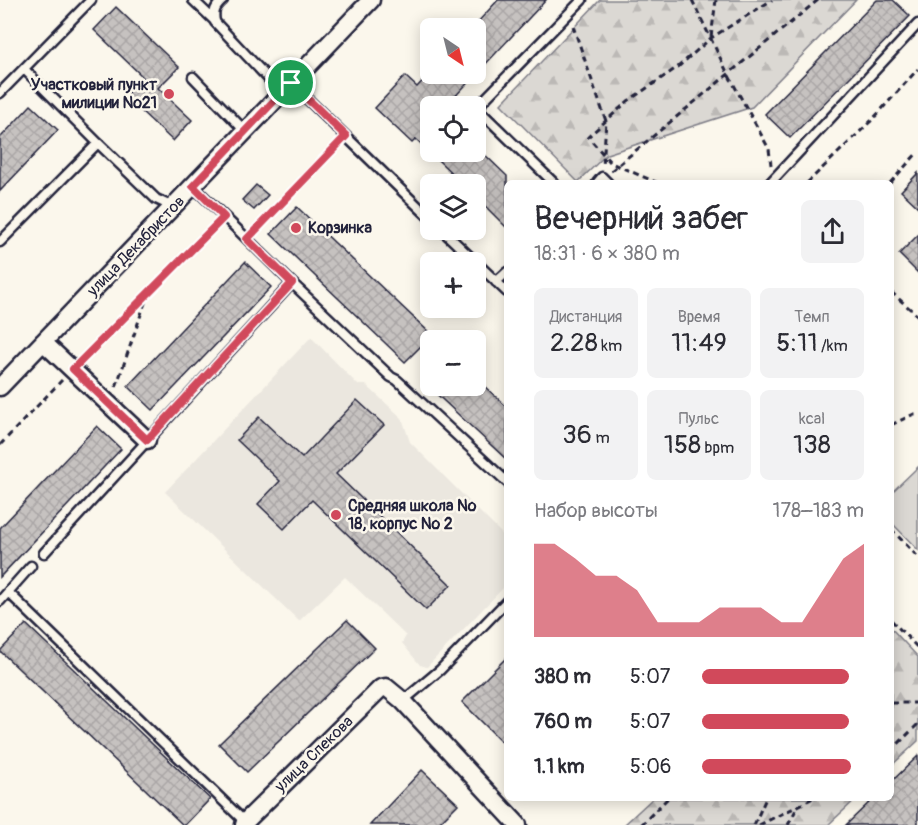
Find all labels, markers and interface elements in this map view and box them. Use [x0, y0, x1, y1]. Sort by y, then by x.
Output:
north arrow [420, 18, 486, 84]
map controls [420, 18, 486, 396]
pin [265, 57, 316, 108]
icon: arrive [274, 66, 307, 99]
place label: Участковый пункт милиции №21 [31, 75, 158, 113]
marker: Участковый пункт милиции №21 [162, 87, 176, 101]
button: locate [420, 96, 486, 162]
button: layers [420, 174, 486, 240]
street label: улица Декабристов [82, 192, 189, 301]
text: Вечерний забег [534, 198, 748, 239]
button: share [801, 200, 864, 263]
place label: Корзинка [308, 218, 372, 238]
marker: Корзинка [289, 221, 303, 235]
text: 18:31 · 6 × 380 m [534, 241, 680, 266]
button: + [420, 252, 486, 318]
text: Дистанция [550, 307, 622, 327]
text: Время [678, 307, 720, 327]
text: Темп [794, 307, 830, 327]
text: 2.28 [550, 327, 598, 359]
text: 11:49 [671, 327, 727, 359]
text: 5:11 [776, 327, 818, 359]
button: − [420, 330, 486, 396]
text: km [598, 336, 622, 356]
text: /km [818, 336, 848, 356]
text: Пульс [679, 409, 719, 429]
text: kcal [799, 409, 825, 429]
text: 36 [562, 419, 592, 451]
text: m [592, 428, 610, 448]
text: 158 [664, 429, 701, 461]
text: 138 [793, 429, 831, 461]
text: bpm [701, 438, 734, 458]
place label: Средняя школа № 18, корпус № 2 [348, 496, 477, 534]
text: Набор высоты [534, 498, 658, 523]
text: 178–183 m [773, 498, 864, 523]
marker: Средняя школа № 18, корпус № 2 [329, 508, 343, 522]
text: 380 m [534, 664, 591, 689]
text: 5:07 [630, 664, 670, 689]
text: 760 m [534, 709, 592, 734]
text: 5:07 [630, 709, 670, 734]
street label: улица Спекова [270, 712, 357, 797]
text: 1.1 km [534, 754, 584, 779]
text: 5:06 [630, 754, 671, 779]

